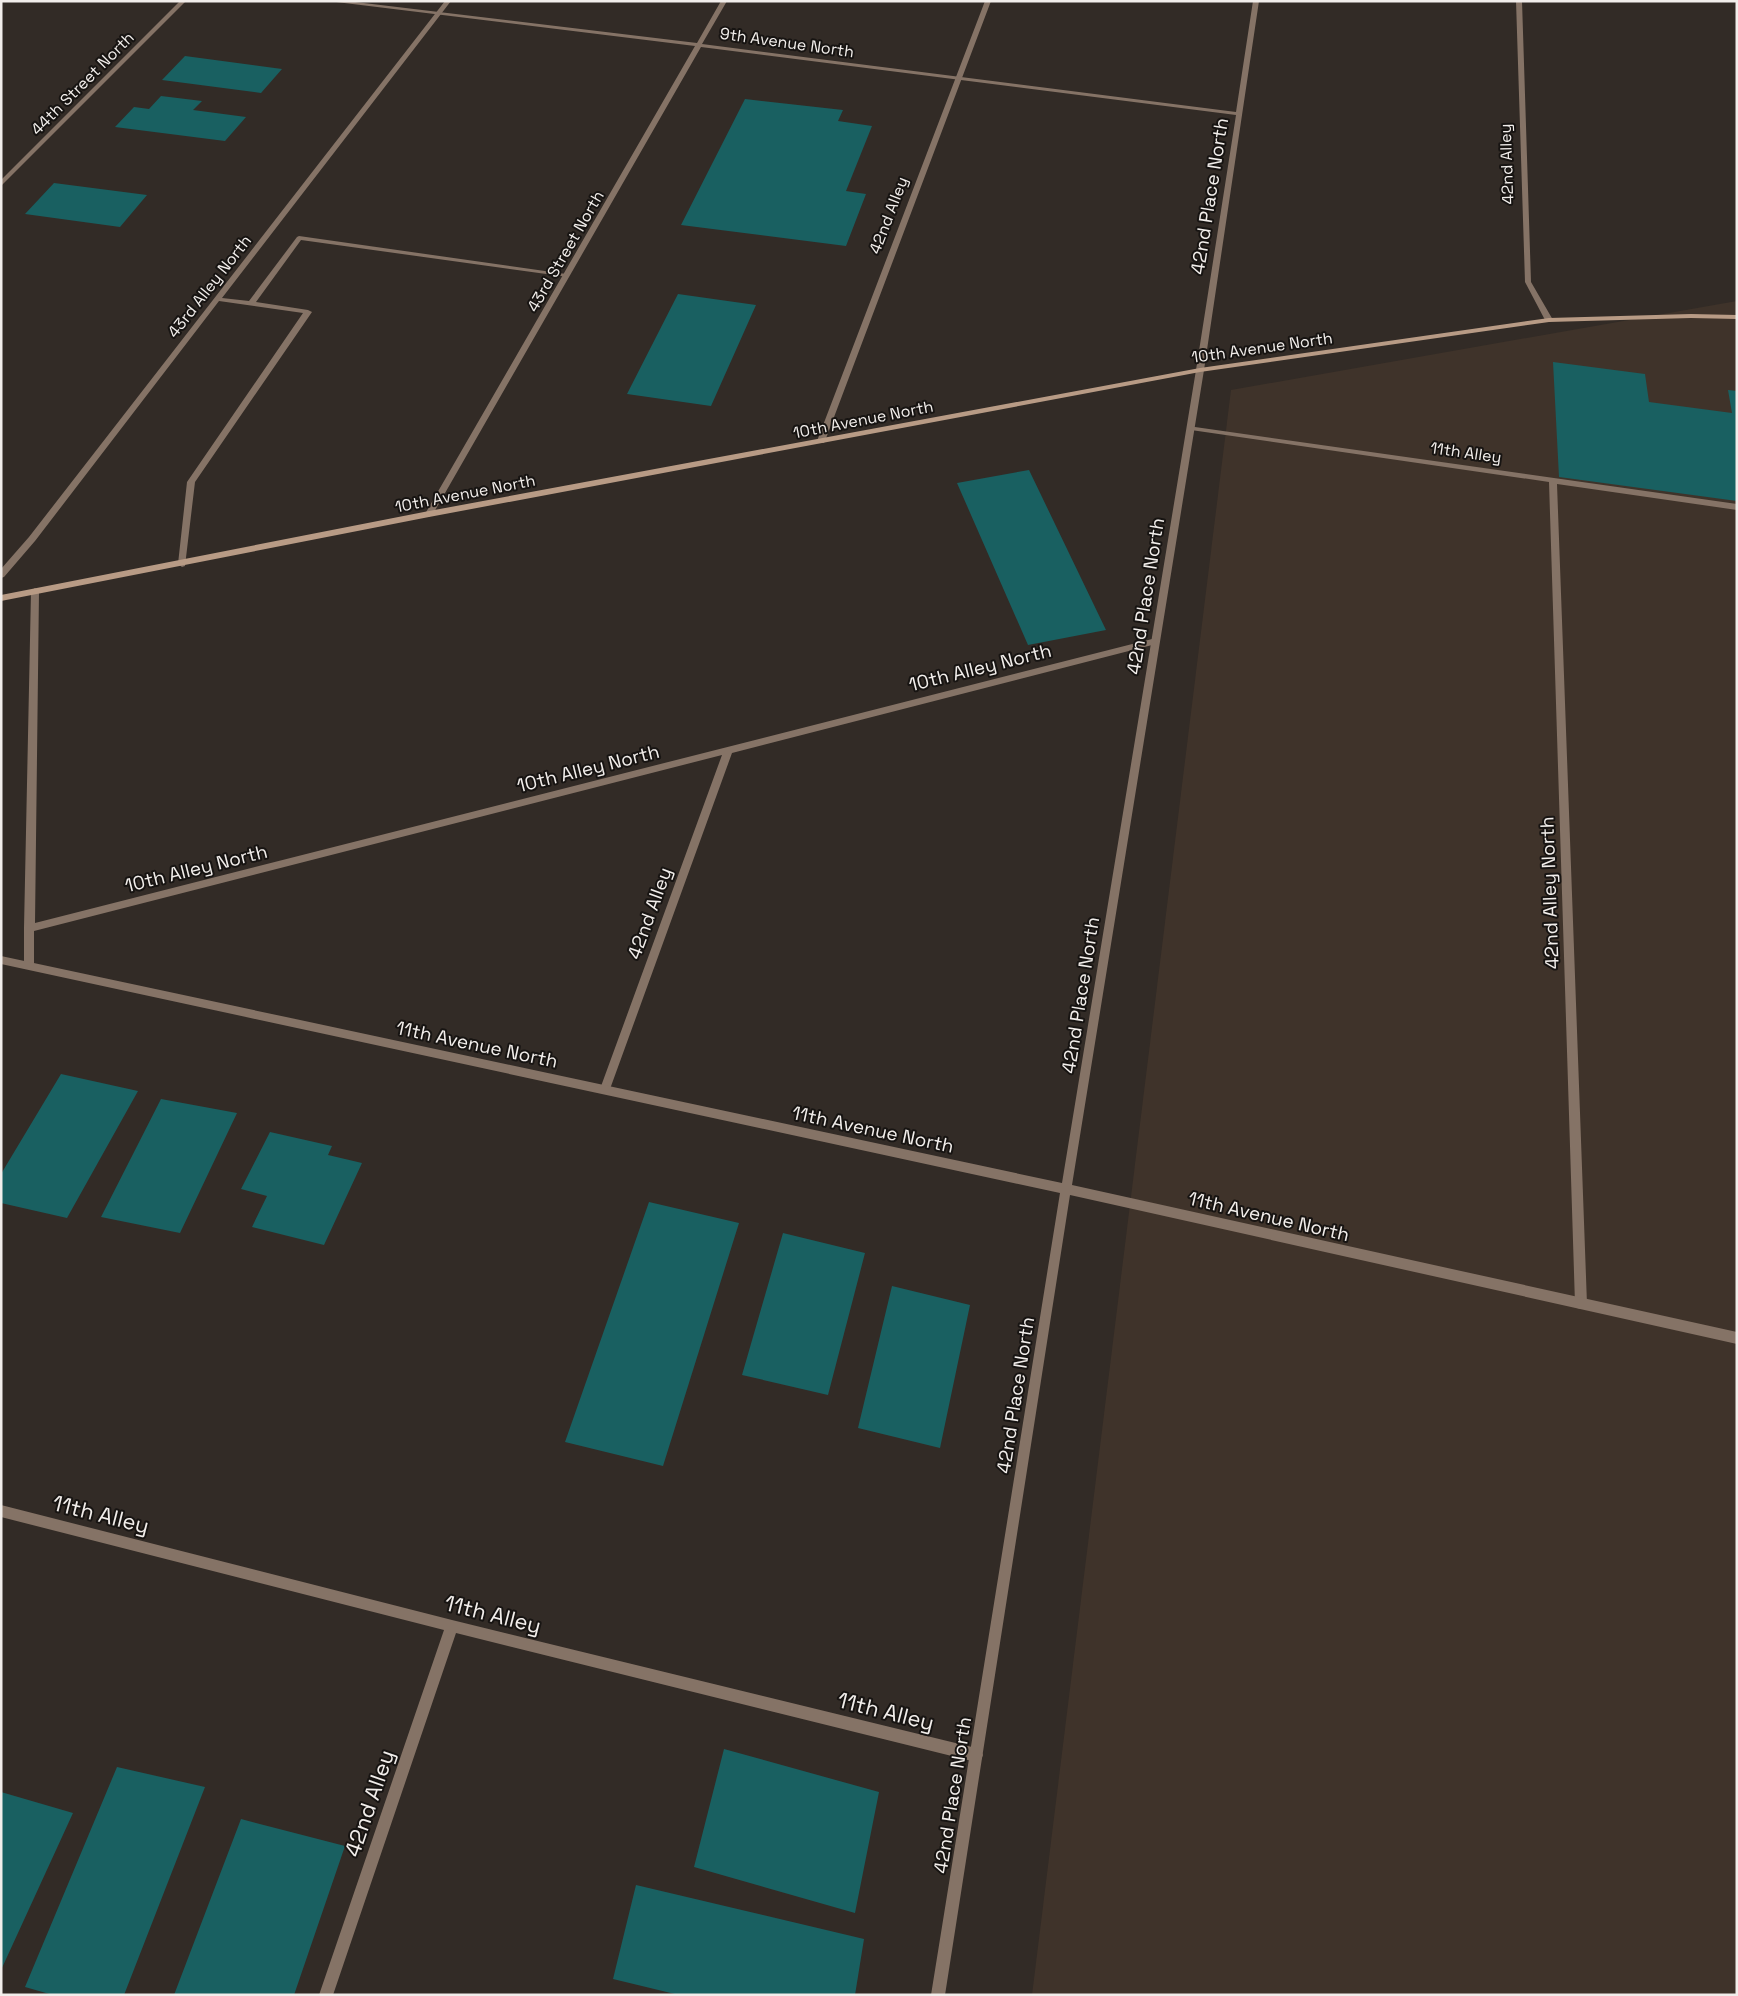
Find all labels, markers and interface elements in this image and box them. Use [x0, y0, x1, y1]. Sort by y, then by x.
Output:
street label: 9th Avenue North [719, 23, 855, 62]
street label: 44th Street North [26, 27, 139, 140]
street label: 42nd Place North [1185, 116, 1234, 276]
street label: 42nd Alley [1495, 123, 1518, 205]
street label: 42nd Alley [864, 174, 913, 257]
street label: 43rd Street North [522, 187, 609, 316]
street label: 43rd Alley North [163, 231, 256, 342]
street label: 10th Avenue North [1190, 327, 1334, 368]
street label: 10th Avenue North [791, 396, 935, 443]
street label: 11th Alley [1429, 437, 1503, 468]
street label: 10th Avenue North [393, 470, 537, 517]
street label: 42nd Place North [1121, 516, 1170, 676]
street label: 10th Alley North [906, 638, 1054, 697]
street label: 10th Alley North [514, 739, 662, 798]
street label: 42nd Alley North [1534, 816, 1565, 970]
street label: 10th Alley North [122, 839, 270, 898]
street label: 42nd Alley [621, 864, 678, 963]
street label: 42nd Place North [1056, 915, 1105, 1075]
street label: 11th Avenue North [394, 1015, 560, 1074]
street label: 11th Avenue North [790, 1100, 956, 1159]
street label: 11th Avenue North [1186, 1186, 1352, 1247]
street label: 42nd Place North [991, 1315, 1040, 1475]
street label: 11th Alley [50, 1489, 152, 1539]
street label: 11th Alley [442, 1589, 544, 1639]
street label: 11th Alley [835, 1686, 937, 1736]
street label: 42nd Place North [928, 1715, 977, 1875]
street label: 42nd Alley [338, 1746, 400, 1860]

